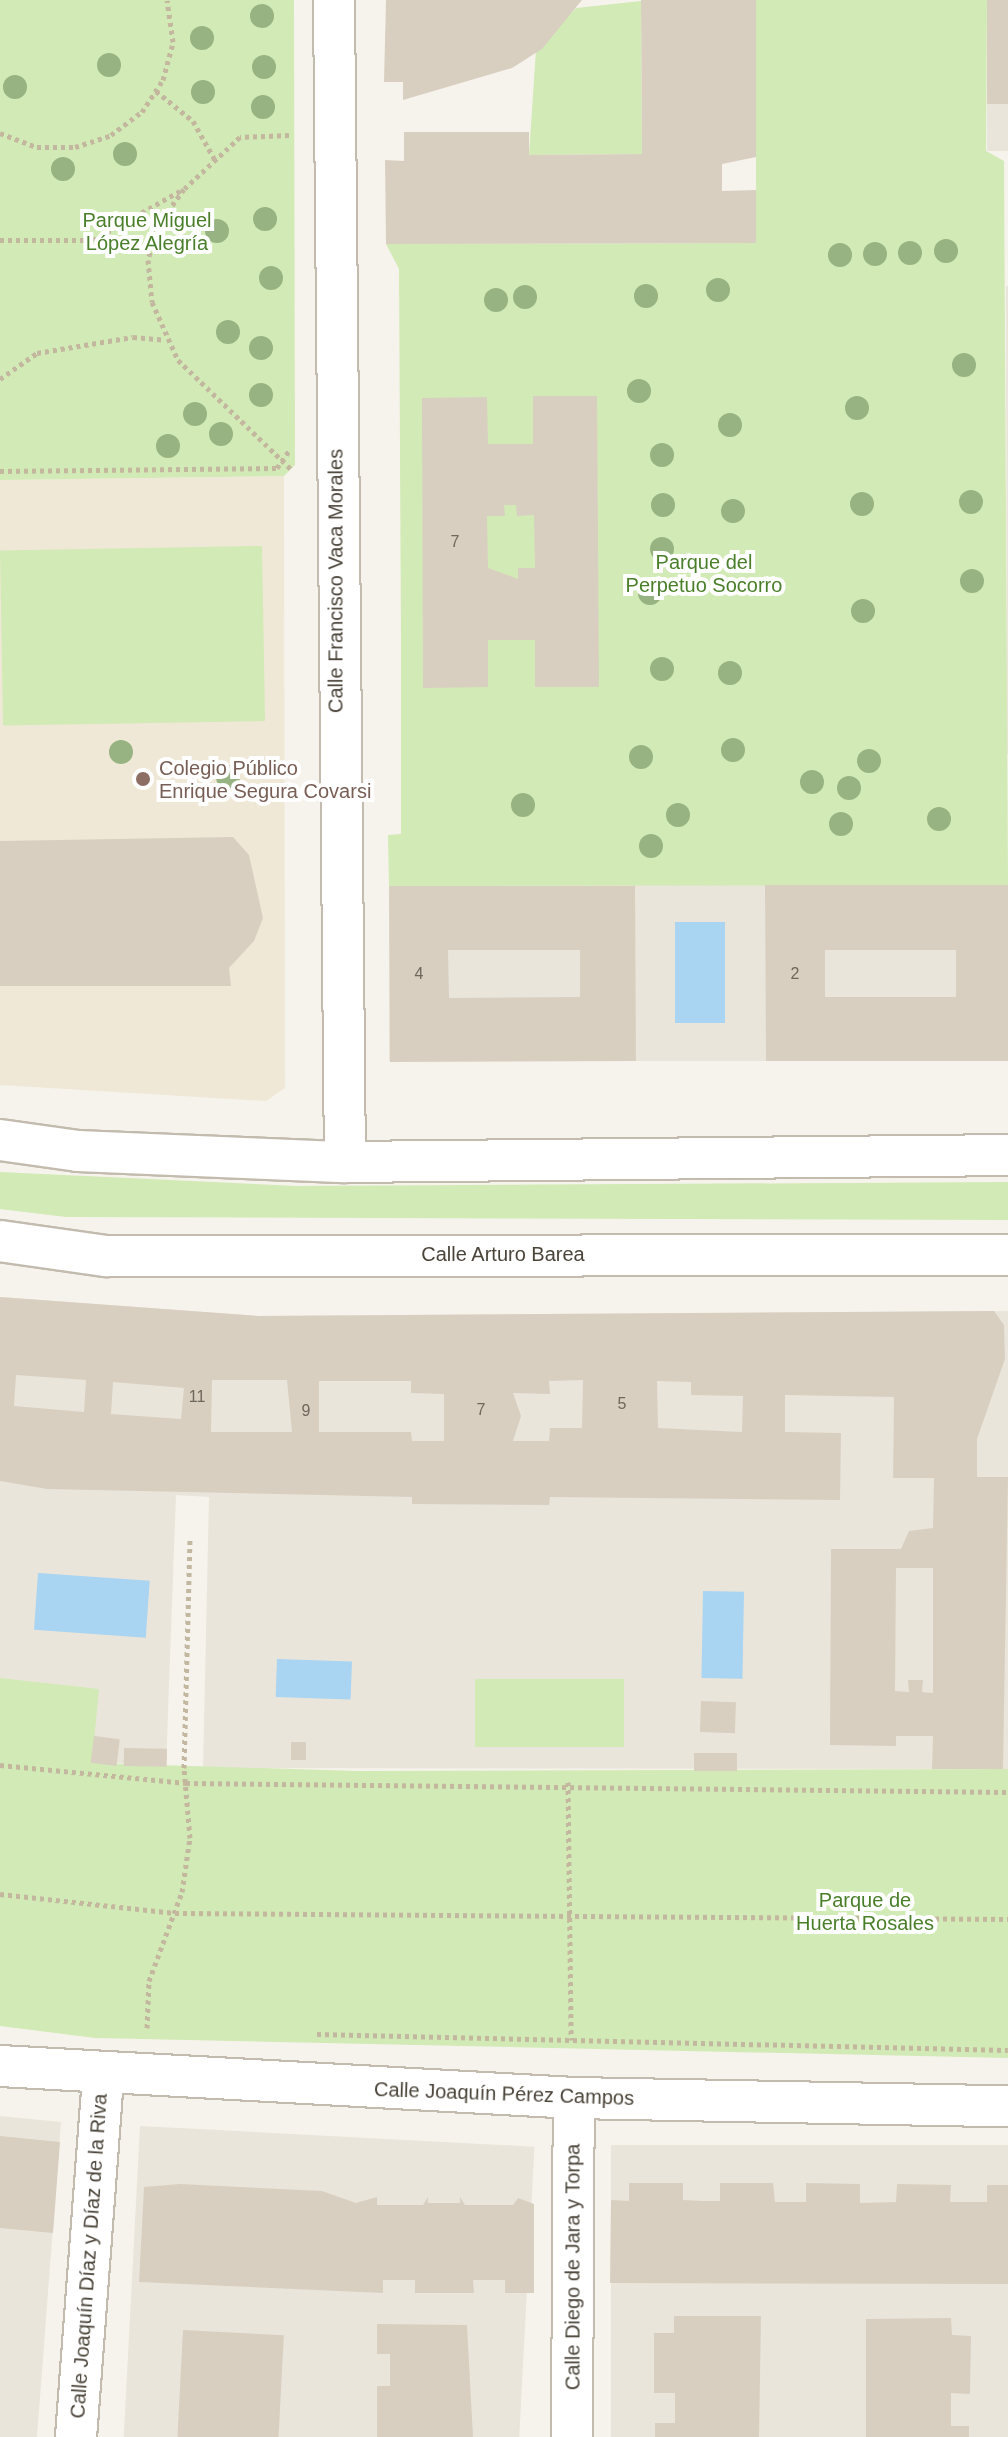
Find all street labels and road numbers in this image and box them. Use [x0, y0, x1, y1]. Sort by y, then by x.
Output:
street label: Calle Francisco Vaca Morales [324, 449, 348, 713]
street label: Calle Arturo Barea [421, 1242, 585, 1266]
street label: Calle Joaquín Pérez Campos [374, 2077, 634, 2111]
street label: Calle Joaquín Díaz y Díaz de la Riva [66, 2093, 112, 2419]
street label: Calle Diego de Jara y Torpa [561, 2144, 585, 2390]

